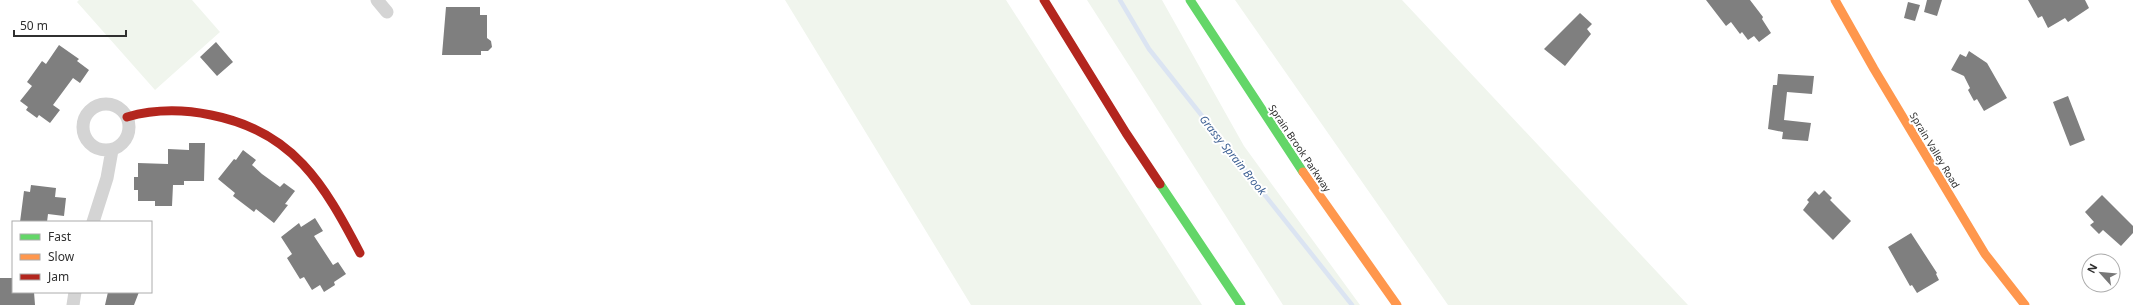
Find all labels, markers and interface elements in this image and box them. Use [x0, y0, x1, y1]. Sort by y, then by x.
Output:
scale bar [14, 12, 126, 38]
text: 50 m [20, 17, 48, 34]
street label: Sprain Brook Parkway [1265, 102, 1335, 195]
street label: Sprain Valley Road [1907, 109, 1963, 191]
water label: Grassy Sprain Brook [1197, 112, 1271, 198]
legend [12, 221, 152, 293]
text: Fast [48, 228, 72, 245]
text: Slow [48, 248, 75, 265]
north arrow [2081, 253, 2121, 293]
text: N [2083, 261, 2100, 276]
text: Jam [47, 268, 69, 285]

